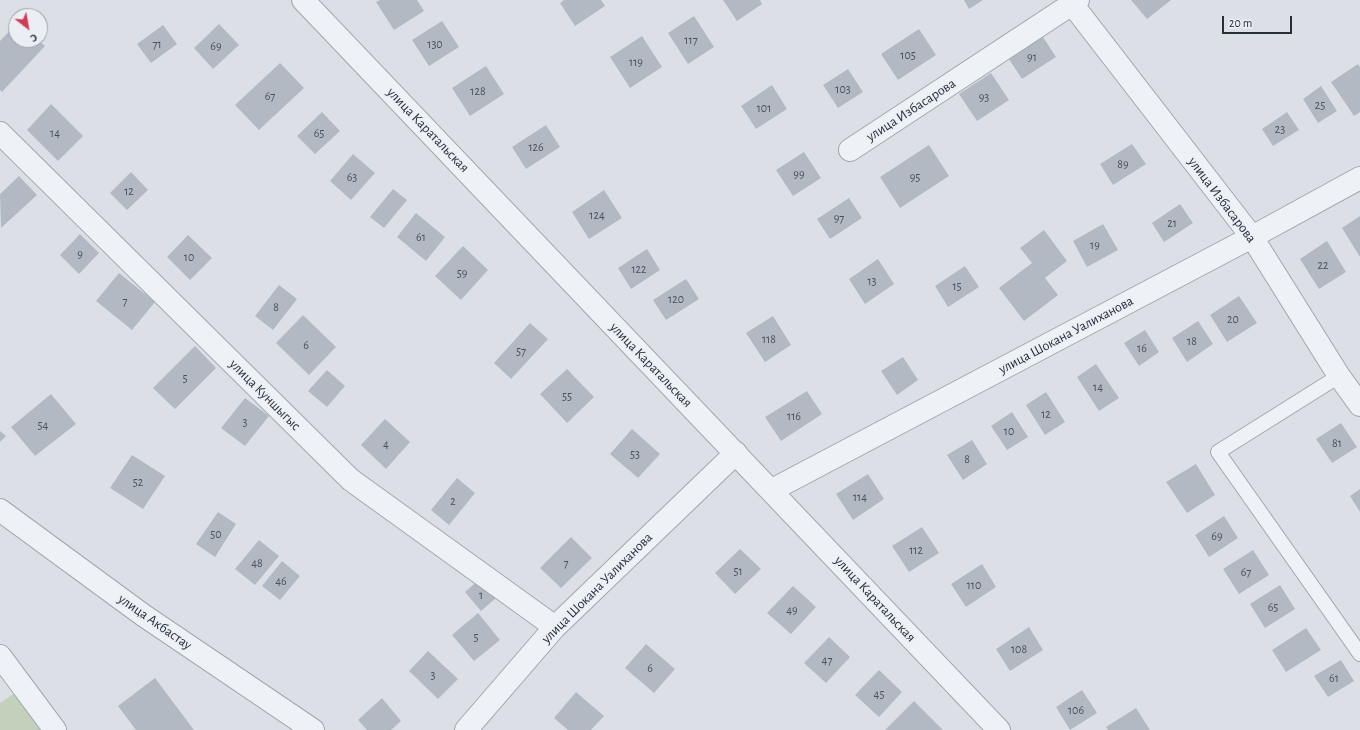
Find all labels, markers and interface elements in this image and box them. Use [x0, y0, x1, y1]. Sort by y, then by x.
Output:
north arrow [8, 8, 48, 48]
scale bar [1224, 8, 1294, 34]
text: 20 m [1229, 17, 1252, 29]
text: С [28, 32, 39, 44]
house number: 117 [684, 33, 698, 47]
house number: 71 [152, 37, 162, 51]
house number: 130 [427, 37, 443, 51]
house number: 69 [210, 39, 222, 53]
house number: 105 [900, 48, 916, 62]
house number: 91 [1027, 50, 1037, 64]
house number: 119 [629, 55, 643, 69]
street label: улица Избасарова [863, 75, 959, 145]
house number: 103 [835, 82, 851, 96]
street label: улица Каратальская [383, 84, 473, 176]
house number: 128 [470, 84, 486, 98]
house number: 67 [265, 89, 275, 103]
house number: 93 [979, 90, 989, 104]
house number: 25 [1315, 98, 1325, 112]
house number: 101 [757, 101, 771, 115]
house number: 23 [1275, 122, 1285, 136]
house number: 14 [50, 126, 60, 140]
house number: 65 [314, 126, 324, 140]
house number: 126 [528, 140, 544, 154]
street label: улица Избасарова [1184, 154, 1260, 246]
house number: 89 [1117, 157, 1129, 171]
house number: 99 [793, 167, 805, 181]
house number: 63 [347, 170, 357, 184]
house number: 95 [910, 170, 920, 184]
house number: 12 [124, 184, 134, 198]
house number: 124 [589, 208, 605, 222]
house number: 97 [834, 211, 844, 225]
house number: 21 [1167, 216, 1177, 230]
house number: 61 [416, 230, 426, 244]
house number: 19 [1090, 238, 1100, 252]
house number: 9 [77, 247, 83, 261]
house number: 10 [184, 250, 194, 264]
house number: 22 [1318, 258, 1328, 272]
house number: 122 [631, 262, 647, 276]
house number: 59 [457, 266, 467, 280]
house number: 13 [867, 274, 877, 288]
house number: 15 [952, 279, 962, 293]
house number: 120 [668, 292, 684, 306]
street label: улица Шокана Уалиханова [996, 292, 1136, 378]
house number: 7 [122, 294, 128, 308]
house number: 8 [273, 300, 279, 314]
house number: 20 [1227, 312, 1239, 326]
street label: улица Каратальская [606, 319, 696, 411]
house number: 118 [762, 332, 776, 346]
house number: 18 [1187, 334, 1197, 348]
house number: 6 [303, 338, 309, 352]
house number: 16 [1137, 341, 1147, 355]
house number: 57 [516, 344, 526, 358]
street label: улица Куншыгыс [226, 356, 304, 434]
house number: 5 [182, 371, 188, 385]
house number: 14 [1093, 380, 1103, 394]
house number: 55 [562, 389, 572, 403]
house number: 12 [1041, 407, 1051, 421]
house number: 116 [787, 409, 801, 423]
house number: 3 [243, 415, 247, 429]
house number: 54 [38, 418, 48, 432]
house number: 10 [1004, 424, 1014, 438]
house number: 81 [1332, 436, 1342, 450]
house number: 4 [383, 437, 389, 451]
house number: 53 [630, 447, 640, 461]
house number: 8 [964, 452, 970, 466]
house number: 52 [133, 475, 143, 489]
house number: 114 [853, 490, 867, 504]
house number: 2 [450, 494, 456, 508]
house number: 50 [210, 527, 222, 541]
street label: улица Шокана Уалиханова [538, 529, 656, 647]
house number: 69 [1211, 529, 1223, 543]
house number: 112 [909, 543, 923, 557]
street label: улица Каратальская [831, 552, 919, 646]
house number: 48 [251, 556, 263, 570]
house number: 7 [563, 556, 569, 570]
house number: 51 [733, 564, 743, 578]
house number: 67 [1241, 565, 1251, 579]
house number: 46 [275, 574, 287, 588]
house number: 110 [967, 578, 981, 592]
house number: 1 [479, 588, 483, 602]
street label: улица Акбастау [115, 590, 195, 654]
house number: 65 [1268, 600, 1278, 614]
house number: 49 [786, 603, 798, 617]
house number: 5 [473, 630, 479, 644]
house number: 108 [1011, 642, 1027, 656]
house number: 47 [822, 653, 832, 667]
house number: 6 [647, 661, 653, 675]
house number: 3 [431, 668, 435, 682]
house number: 61 [1329, 671, 1339, 685]
house number: 45 [874, 687, 884, 701]
house number: 106 [1068, 703, 1084, 717]

